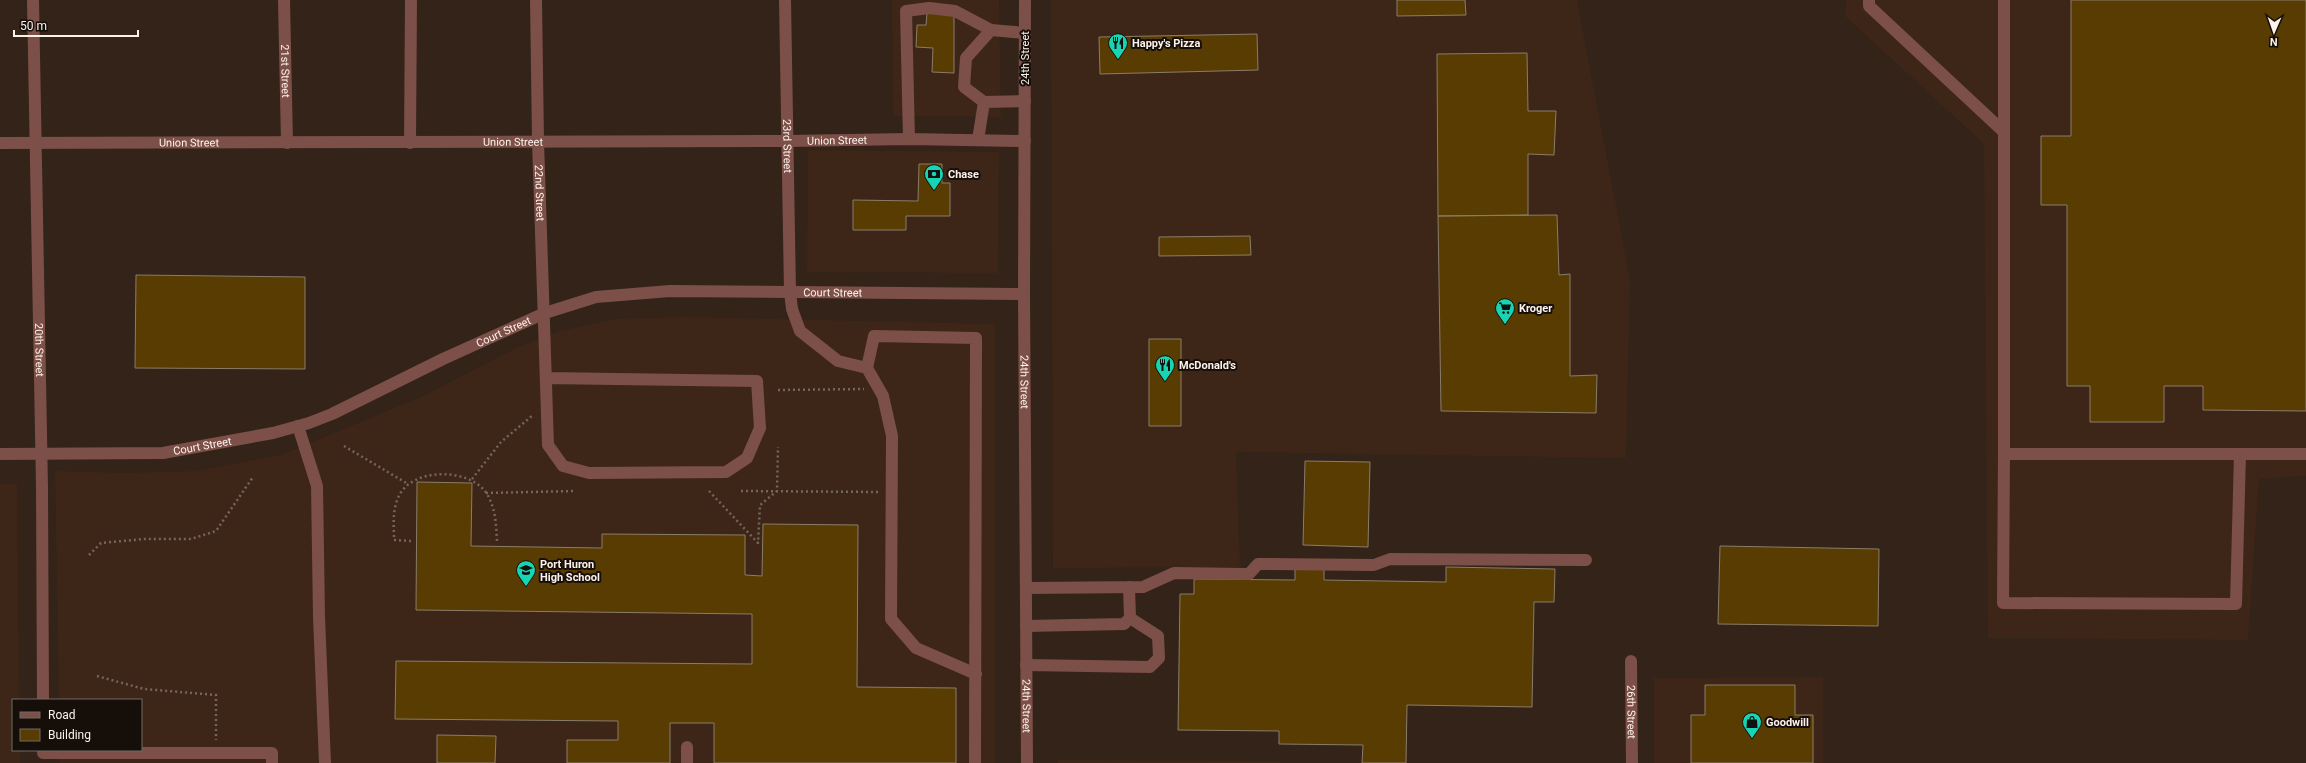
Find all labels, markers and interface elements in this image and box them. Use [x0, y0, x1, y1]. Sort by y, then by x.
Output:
scale bar [14, 12, 138, 38]
north arrow [2254, 12, 2294, 52]
text: 50 m [20, 19, 47, 33]
street label: 24th Street [1019, 31, 1032, 85]
restaurant icon: Happy's Pizza [1107, 32, 1129, 60]
text: N [2269, 35, 2278, 48]
place label: Happy's Pizza [1132, 37, 1200, 50]
street label: 21st Street [278, 44, 292, 98]
street label: 23rd Street [780, 119, 794, 174]
street label: Union Street [807, 134, 868, 148]
street label: Union Street [159, 136, 219, 150]
street label: Union Street [483, 136, 543, 149]
bank icon: Chase [923, 163, 945, 191]
street label: 22nd Street [532, 165, 547, 222]
place label: Chase [948, 168, 979, 181]
street label: Court Street [803, 286, 863, 300]
supermarket icon: Kroger [1494, 297, 1516, 325]
place label: Kroger [1519, 302, 1552, 315]
street label: Court Street [474, 314, 533, 350]
street label: 20th Street [32, 323, 46, 377]
restaurant icon: McDonald's [1154, 354, 1176, 382]
street label: 24th Street [1017, 355, 1031, 409]
place label: McDonald's [1179, 359, 1236, 372]
street label: Court Street [172, 435, 233, 458]
place label: Port Huron High School [540, 558, 600, 584]
school or university icon: Port Huron High School [515, 559, 537, 587]
street label: 24th Street [1019, 679, 1033, 733]
street label: 26th Street [1624, 685, 1638, 739]
legend [12, 699, 142, 751]
text: Road [48, 708, 76, 722]
shop icon: Goodwill [1741, 711, 1763, 739]
place label: Goodwill [1766, 716, 1809, 729]
text: Building [48, 728, 91, 742]

